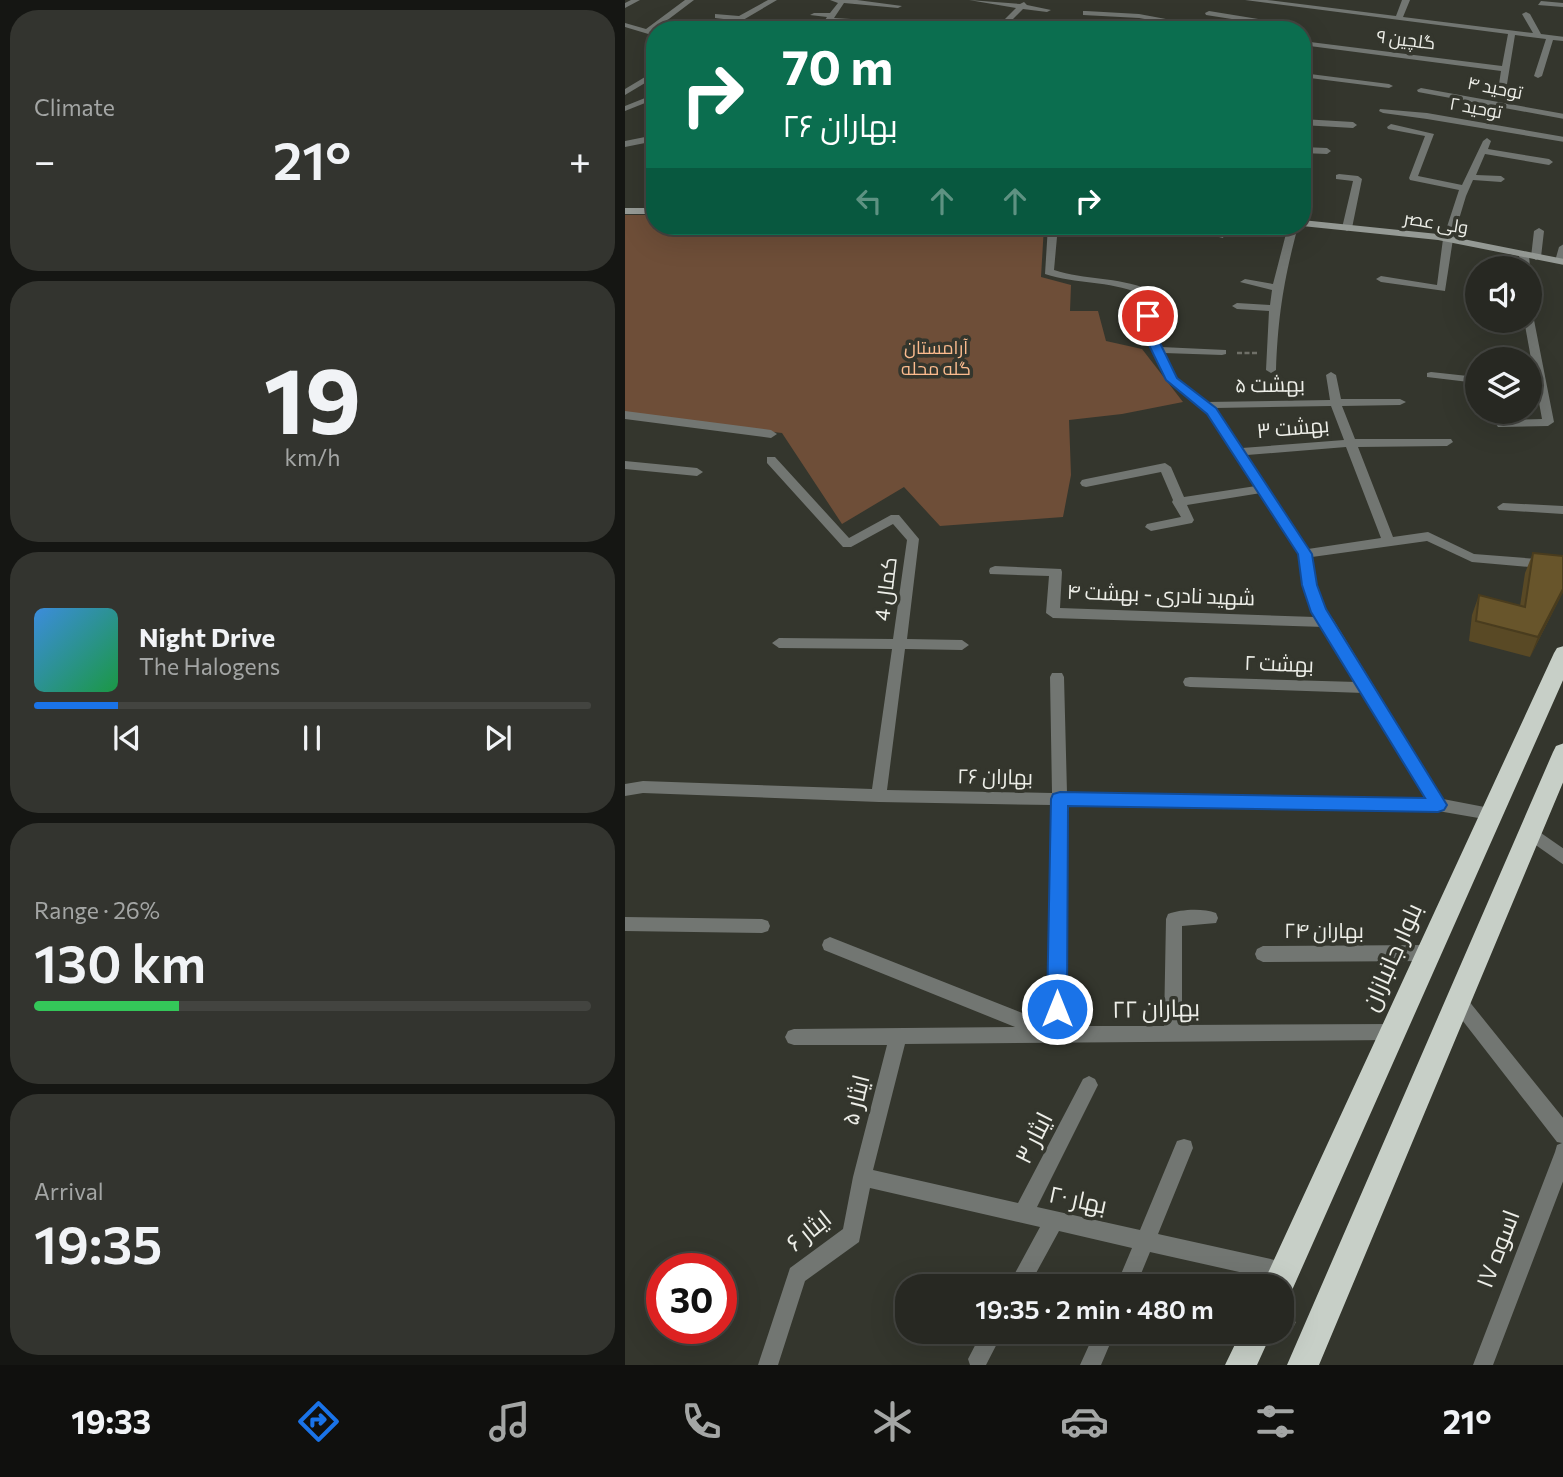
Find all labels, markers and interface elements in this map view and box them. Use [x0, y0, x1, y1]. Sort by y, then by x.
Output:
street label: گلچین ۹ [1375, 24, 1437, 56]
text: 70 m [782, 35, 893, 95]
icon: right [667, 49, 758, 140]
street label: توحید ۴ [1466, 71, 1525, 104]
street label: توحید ۲ [1448, 92, 1504, 123]
text: Climate [34, 93, 115, 121]
text: بهاران ۲۶ [782, 104, 898, 144]
text: 21° [273, 127, 351, 191]
text: − [34, 136, 56, 183]
text: + [569, 136, 591, 183]
icon: left [850, 182, 888, 220]
icon: ahead [923, 182, 961, 220]
icon: ahead [996, 182, 1034, 220]
icon: right [1069, 182, 1107, 220]
street label: ولی عصر [1401, 206, 1470, 239]
map controls [1465, 256, 1542, 424]
button: sound [1465, 256, 1542, 333]
pin [1118, 286, 1178, 346]
icon: arrive [1129, 297, 1167, 335]
park label: آرامستان گله محله [901, 336, 971, 379]
text: 19 [264, 341, 361, 453]
button: layers [1465, 347, 1542, 424]
street label: بهشت ۵ [1235, 370, 1305, 399]
street label: بهشت ۳ [1255, 411, 1330, 444]
text: km/h [285, 443, 340, 471]
street label: کمال 4 [868, 555, 903, 622]
street label: شهید نادری - بهشت ۴ [1066, 578, 1256, 611]
text: Night Drive [139, 621, 275, 652]
street label: بهشت ۲ [1244, 649, 1314, 678]
text: The Halogens [139, 652, 280, 680]
icon: previous [108, 719, 146, 757]
icon: pause [293, 719, 331, 757]
icon: next [479, 719, 517, 757]
street label: بهاران ۲۶ [957, 762, 1033, 791]
text: Range · 26% [34, 896, 160, 924]
street label: بلوار جانبازان [1354, 898, 1428, 1015]
street label: بهاران ۲۴ [1284, 917, 1364, 944]
text: 130 km [34, 930, 206, 994]
position arrow [1020, 972, 1094, 1046]
street label: بهاران ۲۲ [1112, 992, 1200, 1024]
street label: ایثار ۵ [834, 1071, 875, 1128]
street label: ایثار ۳ [1007, 1107, 1058, 1168]
text: Arrival [34, 1177, 104, 1205]
street label: بهار ۲۰ [1046, 1178, 1110, 1220]
street label: ایثار ۶ [780, 1203, 836, 1257]
street label: اسوه ۱۷ [1469, 1205, 1525, 1292]
text: 19:35 [34, 1211, 163, 1275]
speed limit sign: 30 [646, 1253, 737, 1344]
text: 19:35 · 2 min · 480 m [975, 1293, 1214, 1324]
icon: directions [294, 1397, 343, 1446]
icon: music [485, 1397, 534, 1446]
icon: phone [677, 1397, 726, 1446]
icon: climate [868, 1397, 917, 1446]
icon: car [1060, 1397, 1109, 1446]
icon: filters [1251, 1397, 1300, 1446]
text: 19:33 [71, 1401, 151, 1441]
text: 21° [1443, 1401, 1492, 1441]

